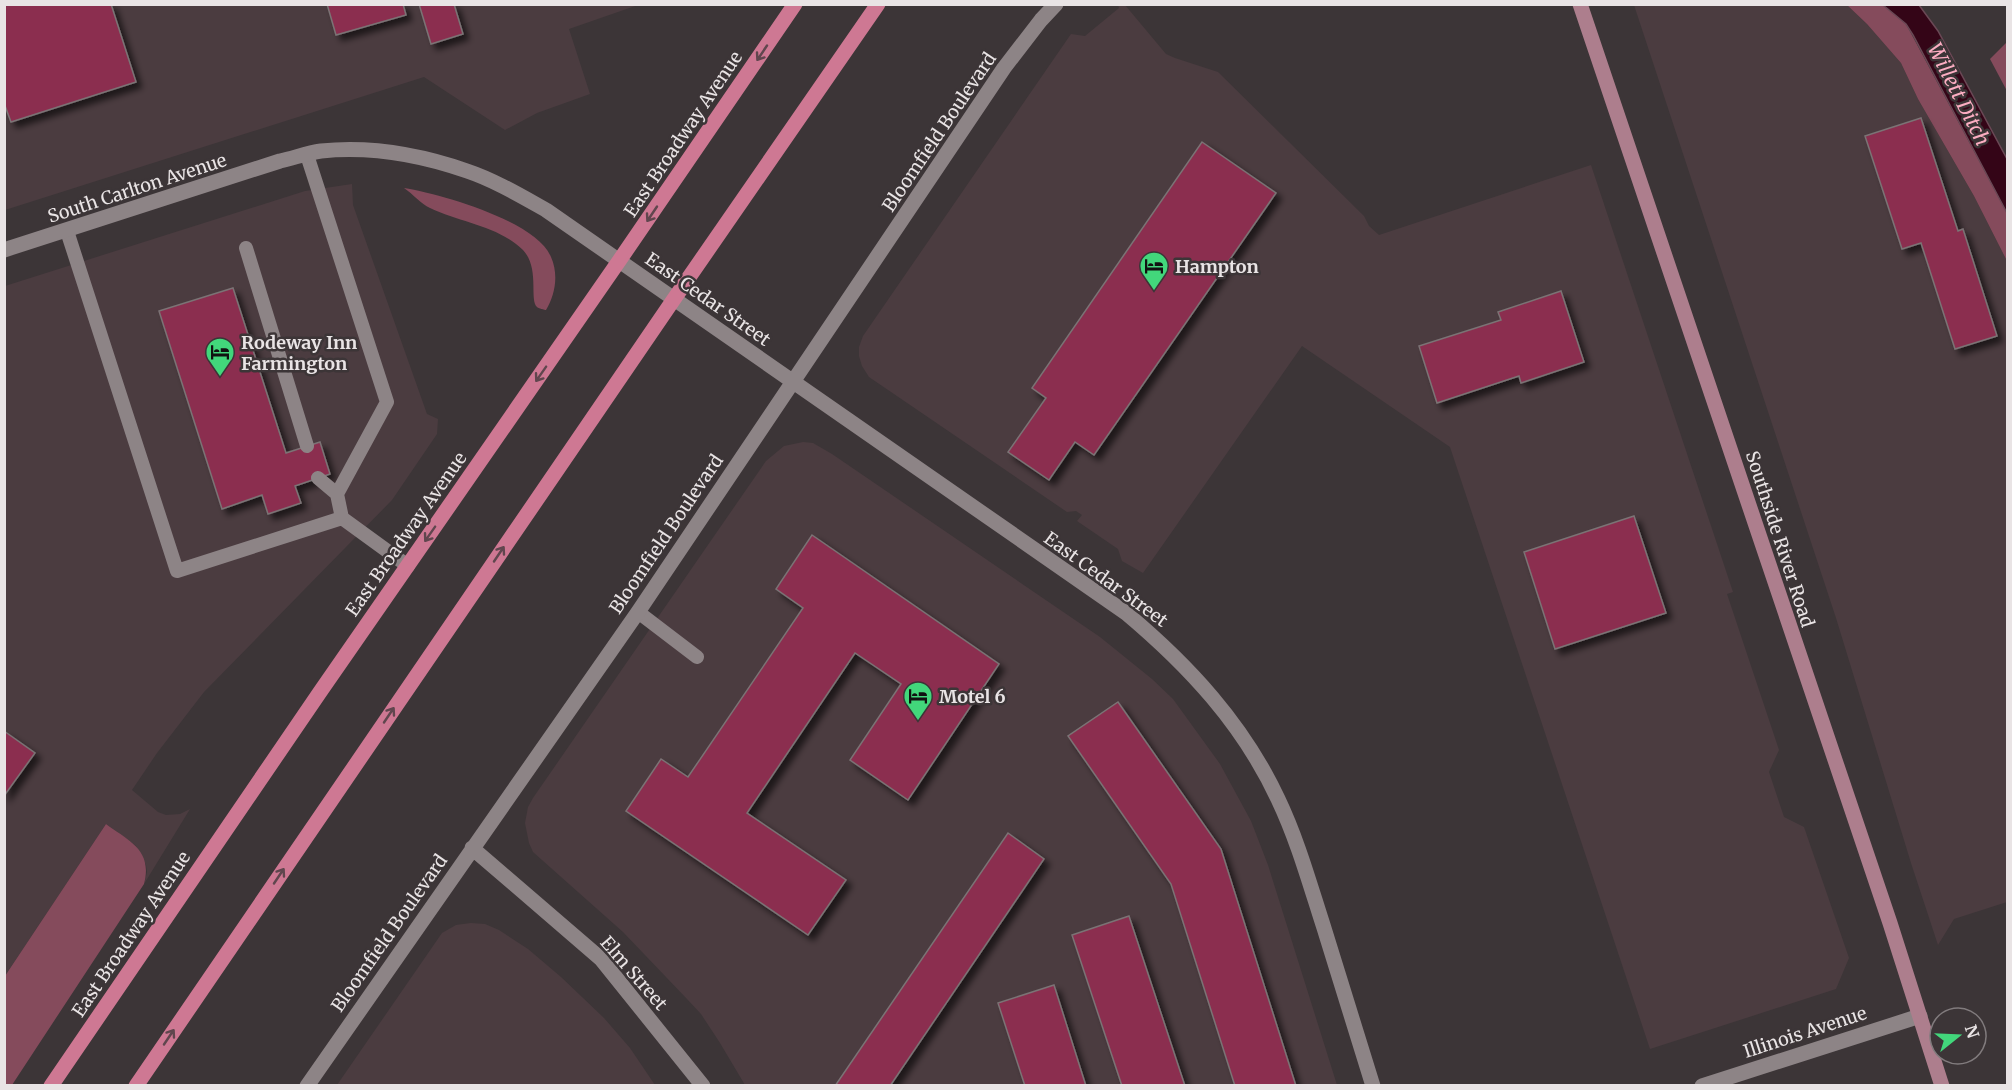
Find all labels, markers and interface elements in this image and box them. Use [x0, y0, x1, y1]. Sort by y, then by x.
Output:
water label: Willett Ditch [1922, 38, 1996, 150]
one-way arrow [756, 44, 768, 60]
street label: East Broadway Avenue [619, 47, 747, 221]
street label: Bloomfield Boulevard [877, 48, 1001, 216]
street label: South Carlton Avenue [45, 148, 229, 228]
one-way arrow [646, 205, 658, 221]
street label: East Cedar Street [641, 247, 775, 351]
hotel icon: Hampton [1138, 250, 1170, 292]
place label: Hampton [1175, 255, 1259, 278]
place label: Rodeway Inn Farmington [241, 331, 357, 375]
hotel icon: Rodeway Inn Farmington [204, 336, 236, 378]
one-way arrow [535, 365, 547, 382]
street label: East Broadway Avenue [341, 447, 471, 621]
street label: Southside River Road [1741, 448, 1819, 630]
street label: Bloomfield Boulevard [604, 450, 728, 618]
one-way arrow [424, 526, 436, 542]
street label: East Cedar Street [1040, 526, 1172, 632]
one-way arrow [493, 547, 505, 563]
hotel icon: Motel 6 [902, 680, 934, 722]
place label: Motel 6 [939, 685, 1006, 708]
one-way arrow [383, 708, 395, 724]
street label: East Broadway Avenue [67, 847, 195, 1021]
street label: Bloomfield Boulevard [326, 850, 452, 1016]
one-way arrow [273, 869, 285, 885]
street label: Elm Street [596, 931, 672, 1015]
street label: Illinois Avenue [1741, 1001, 1869, 1063]
north arrow [1928, 1006, 1988, 1066]
text: N [1961, 1022, 1984, 1041]
one-way arrow [163, 1030, 175, 1046]

